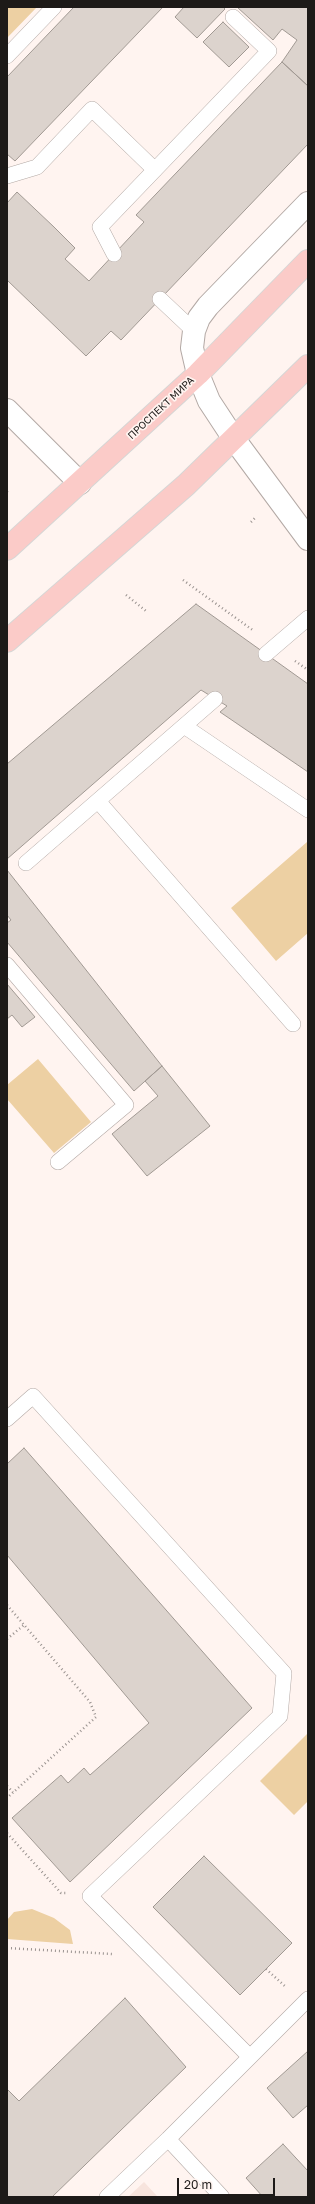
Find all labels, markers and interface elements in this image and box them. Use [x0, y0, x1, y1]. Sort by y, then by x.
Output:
street label: ПРОСПЕКТ МИРА [125, 374, 197, 442]
scale bar [179, 2170, 277, 2196]
text: 20 m [184, 2177, 212, 2192]

